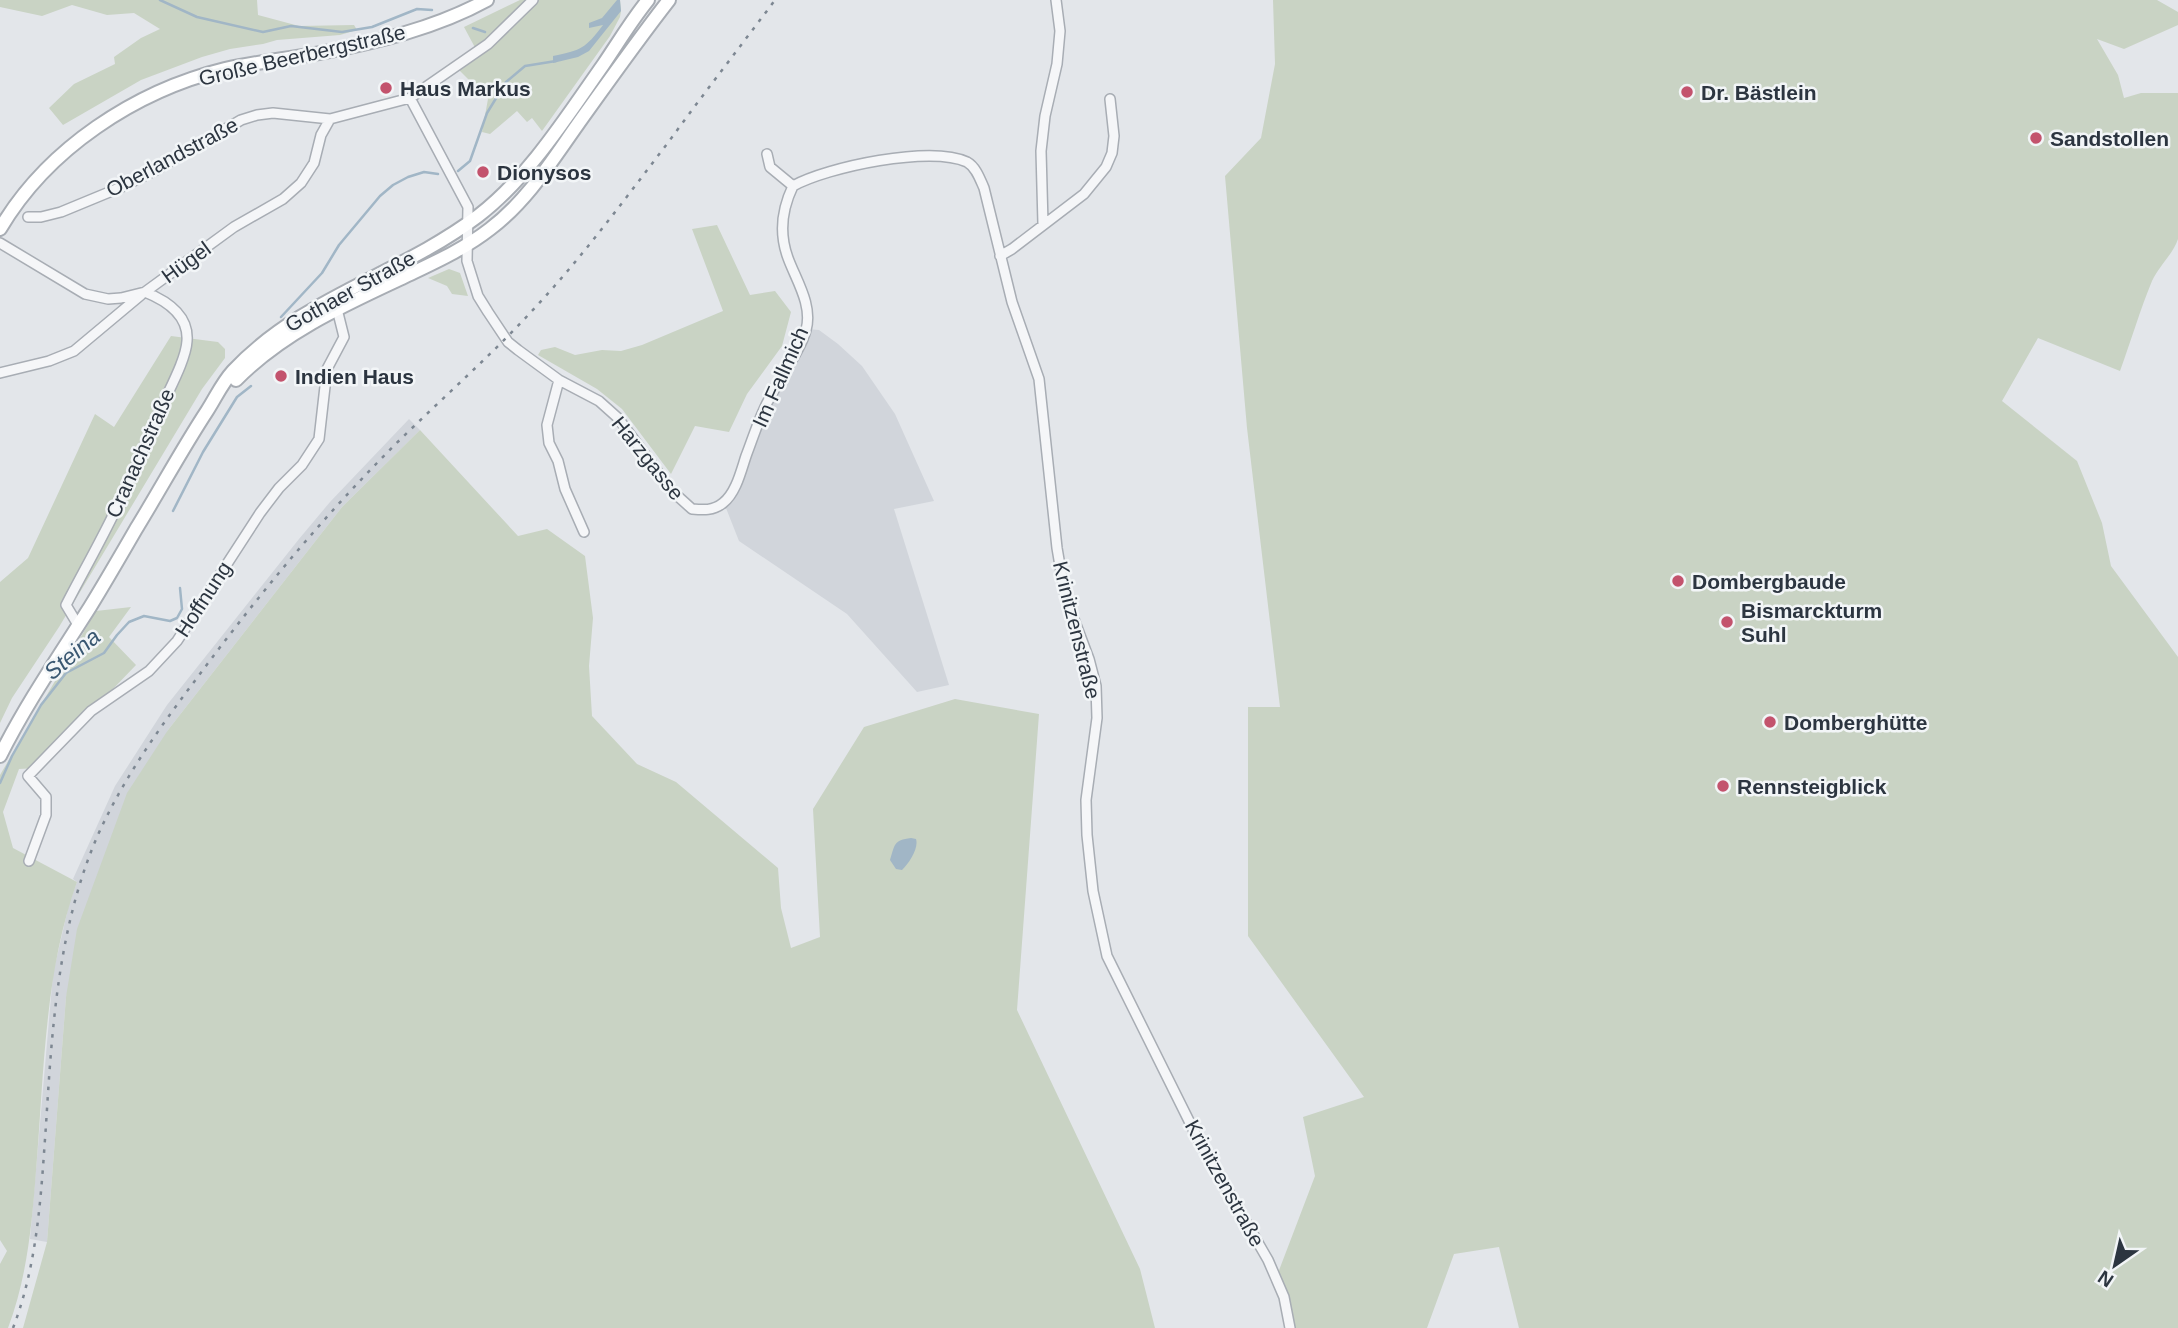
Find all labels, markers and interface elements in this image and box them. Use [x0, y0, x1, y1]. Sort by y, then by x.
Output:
street label: Große Beerbergstraße [196, 20, 408, 90]
place label: Haus Markus [400, 77, 531, 100]
marker: Haus Markus [378, 80, 394, 96]
place label: Dr. Bästlein [1701, 81, 1817, 104]
marker: Dr. Bästlein [1679, 84, 1695, 100]
street label: Oberlandstraße [102, 113, 242, 201]
place label: Sandstollen [2050, 127, 2169, 150]
marker: Sandstollen [2028, 130, 2044, 146]
place label: Dionysos [497, 161, 592, 184]
marker: Dionysos [475, 164, 491, 180]
street label: Hügel [157, 237, 215, 287]
street label: Gothaer Straße [281, 246, 419, 336]
street label: Im Fallmich [748, 323, 812, 431]
place label: Indien Haus [295, 365, 414, 388]
marker: Indien Haus [273, 368, 289, 384]
street label: Cranachstraße [101, 385, 179, 521]
street label: Harzgasse [607, 412, 689, 504]
street label: Hoffnung [170, 557, 236, 641]
street label: Krinitzenstraße [1049, 559, 1105, 701]
place label: Dombergbaude [1692, 570, 1846, 593]
marker: Dombergbaude [1670, 573, 1686, 589]
place label: Bismarckturm Suhl [1741, 599, 1882, 646]
marker: Bismarckturm Suhl [1719, 614, 1735, 630]
water label: Steina [39, 623, 105, 685]
place label: Domberghütte [1784, 711, 1928, 734]
marker: Domberghütte [1762, 714, 1778, 730]
place label: Rennsteigblick [1737, 775, 1887, 798]
marker: Rennsteigblick [1715, 778, 1731, 794]
street label: Krinitzenstraße [1181, 1116, 1269, 1250]
north arrow [2080, 1230, 2150, 1300]
text: N [2094, 1266, 2117, 1291]

